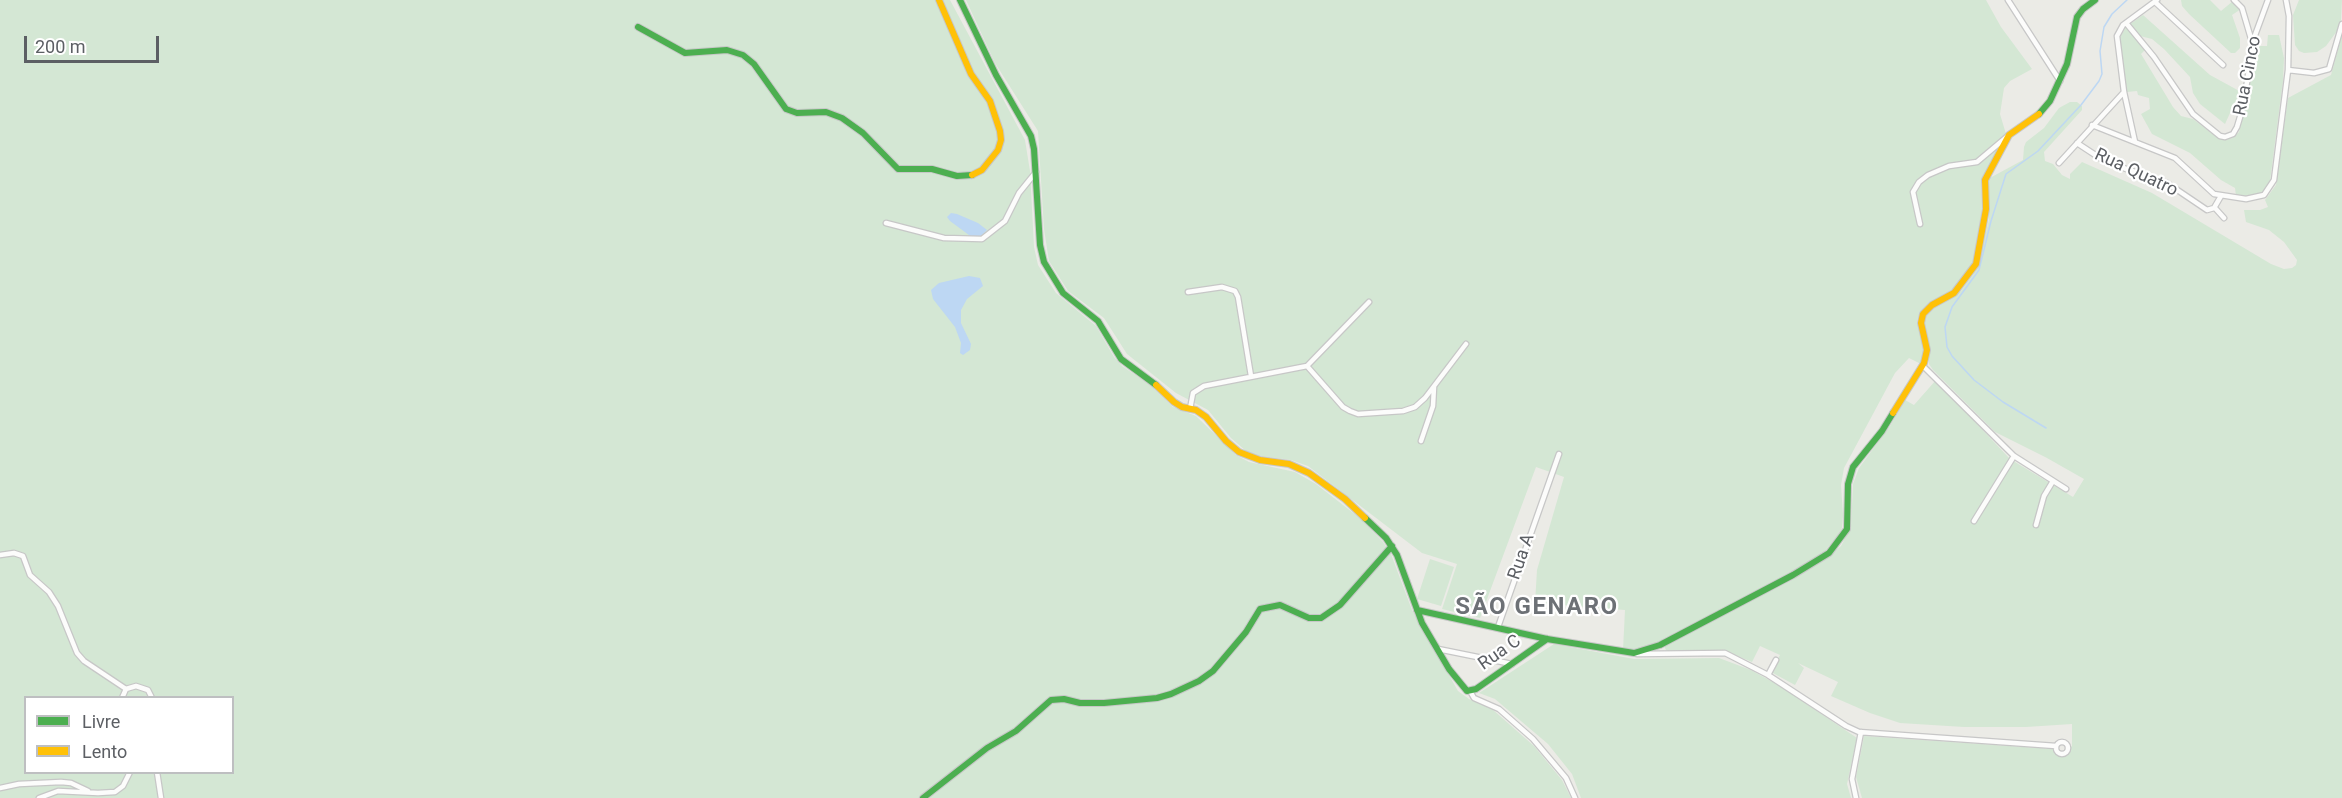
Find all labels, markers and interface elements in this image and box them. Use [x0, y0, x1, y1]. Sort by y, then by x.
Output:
scale bar [27, 24, 162, 62]
street label: Rua Cinco [2230, 34, 2266, 118]
text: 200 m [35, 36, 86, 57]
street label: Rua Quatro [2091, 144, 2181, 202]
street label: Rua A [1504, 531, 1540, 583]
district label: SÃO GENARO [1455, 594, 1619, 622]
street label: Rua C [1475, 631, 1525, 675]
legend [24, 696, 234, 774]
text: Livre [82, 711, 120, 732]
text: Lento [82, 741, 127, 762]

